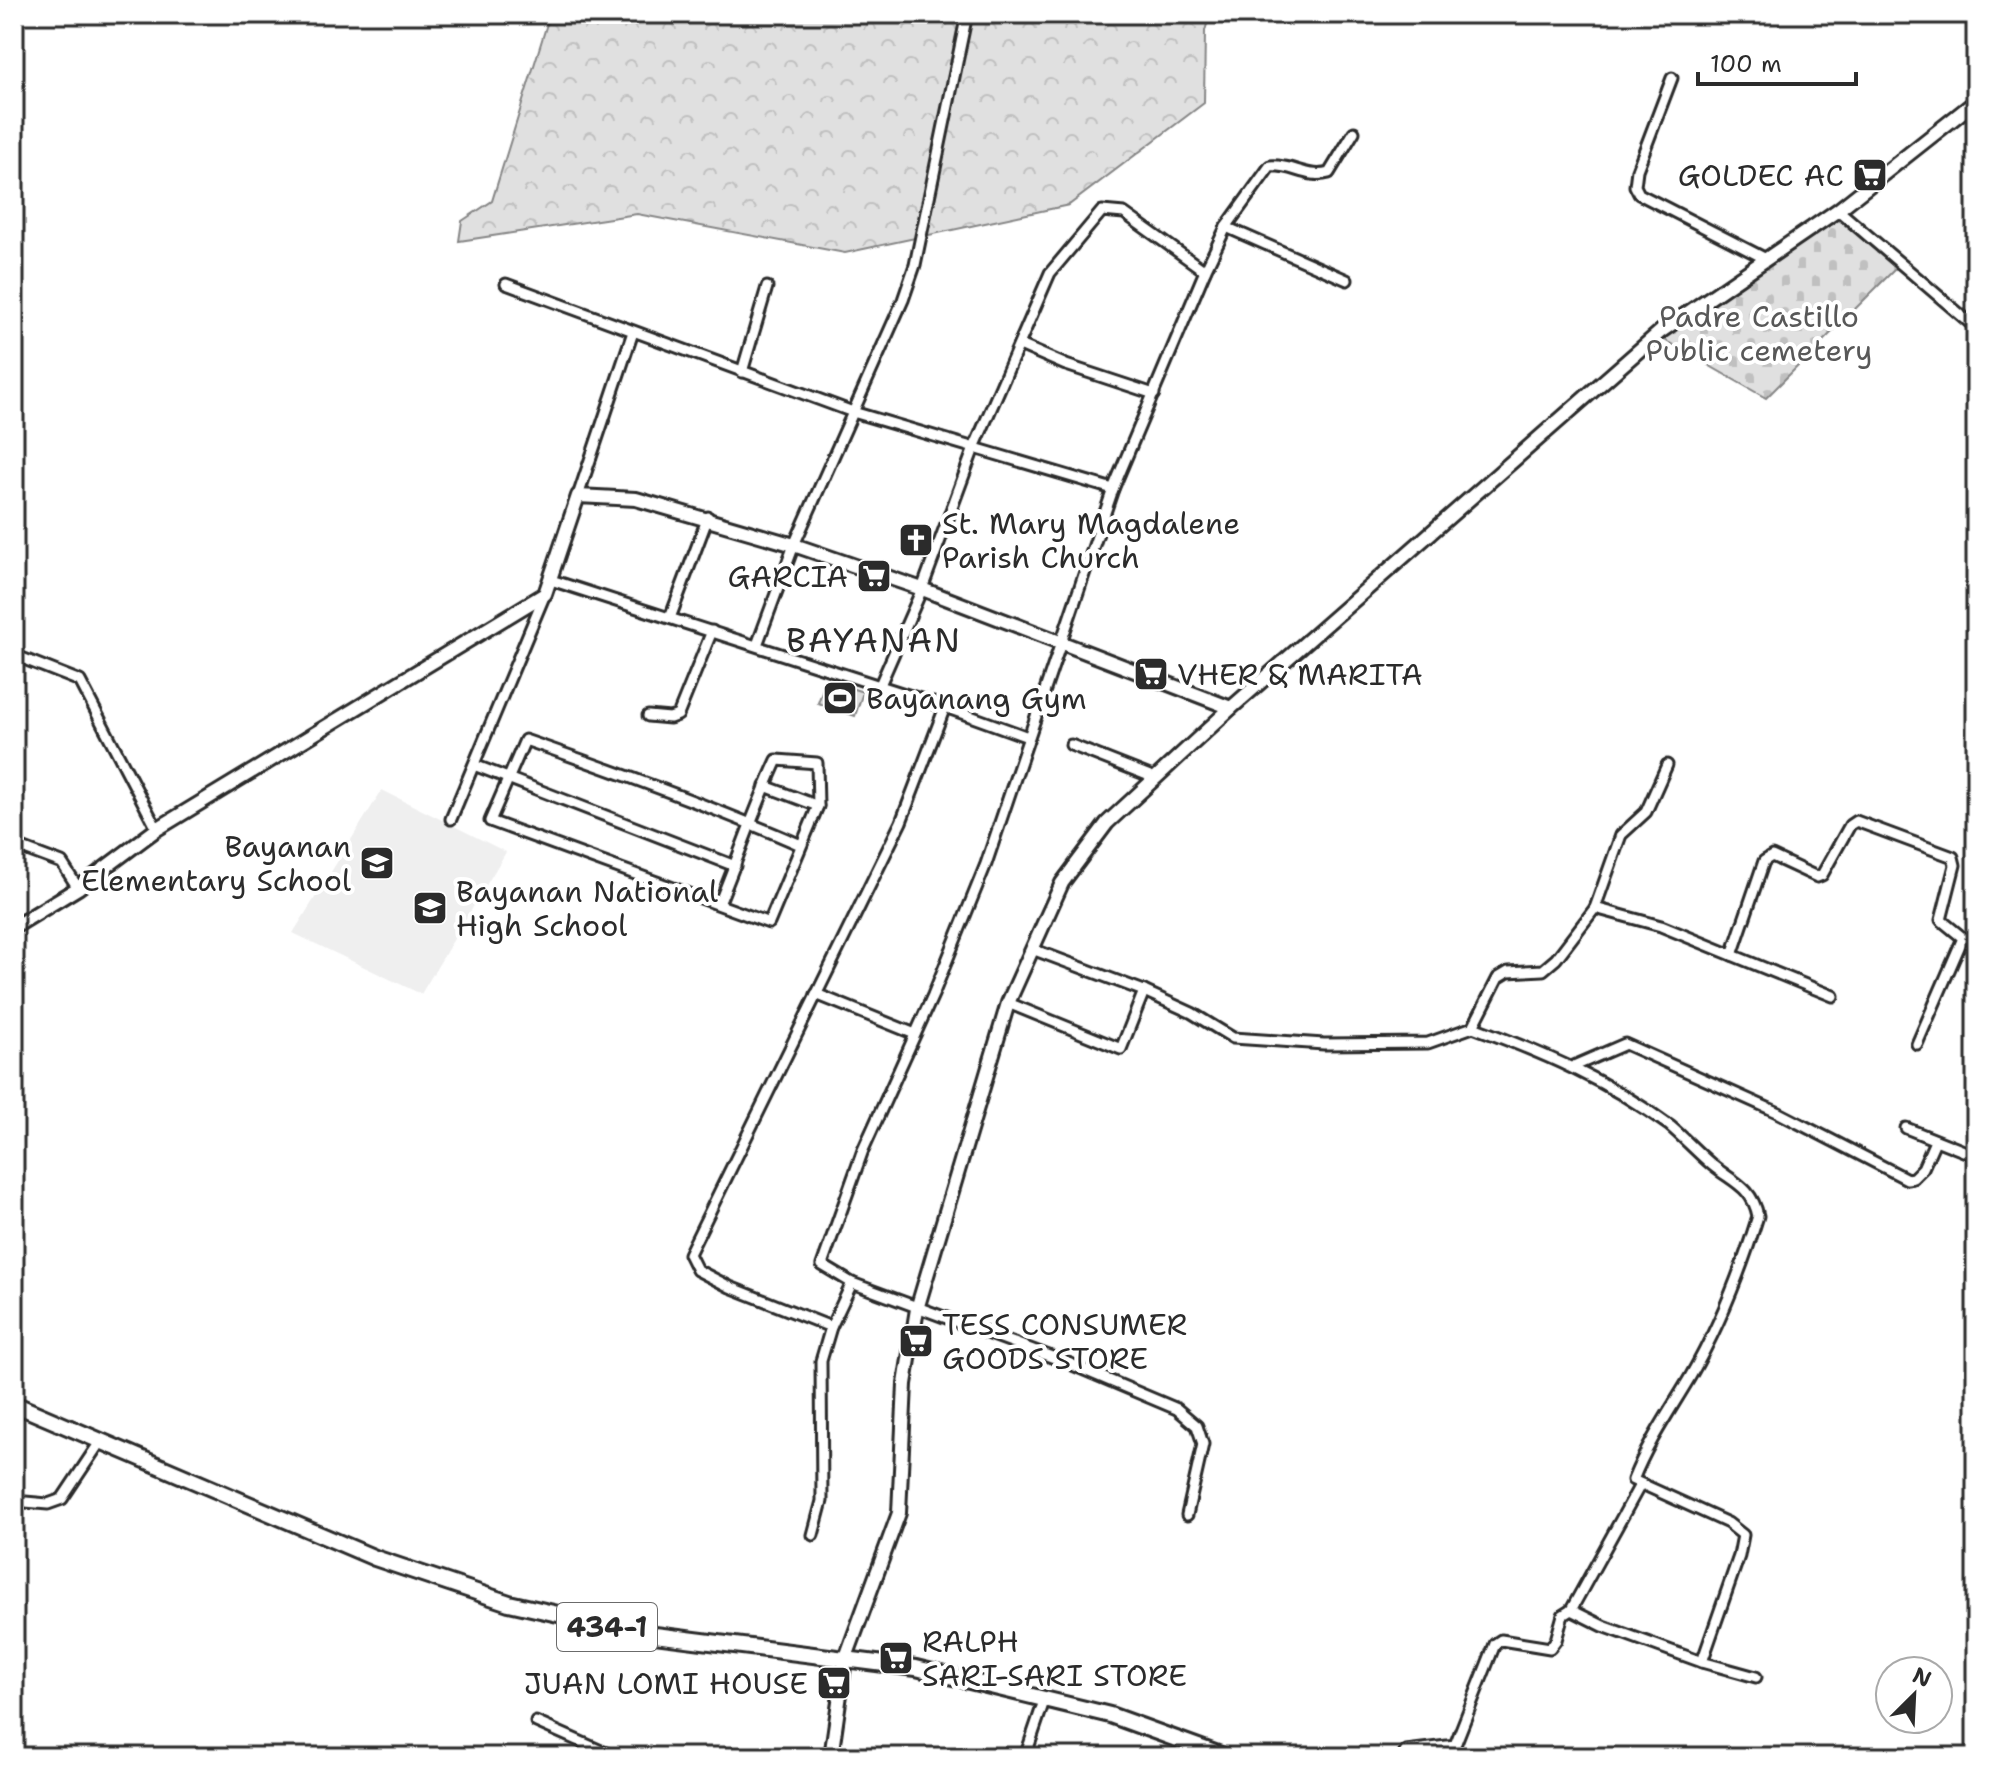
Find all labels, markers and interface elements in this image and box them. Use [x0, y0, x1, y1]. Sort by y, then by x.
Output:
scale bar [1698, 36, 1856, 86]
text: 100 m [1710, 48, 1782, 80]
place label: GOLDEC AC [1678, 155, 1844, 196]
supermarket icon: GOLDEC AC [1851, 156, 1889, 194]
park label: Padre Castillo Public cemetery [1646, 296, 1872, 371]
place label: St. Mary Magdalene Parish Church [942, 503, 1240, 578]
church icon: St. Mary Magdalene Parish Church [897, 521, 935, 559]
place label: GARCIA [728, 556, 848, 597]
supermarket icon: GARCIA [855, 557, 893, 595]
district label: BAYANAN [786, 617, 962, 663]
place label: VHER & MARITA [1177, 654, 1423, 695]
supermarket icon: VHER & MARITA [1132, 655, 1170, 693]
place label: Bayanang Gym [866, 678, 1087, 719]
sports icon: Bayanang Gym [821, 679, 859, 717]
place label: Bayanan Elementary School [81, 826, 351, 901]
school or university icon: Bayanan Elementary School [358, 844, 396, 882]
place label: Bayanan National High School [456, 871, 718, 946]
school or university icon: Bayanan National High School [411, 889, 449, 927]
place label: TESS CONSUMER GOODS STORE [942, 1304, 1187, 1379]
supermarket icon: TESS CONSUMER GOODS STORE [897, 1322, 935, 1360]
road number: 434-1 [557, 1603, 657, 1651]
place label: RALPH SARI-SARI STORE [922, 1621, 1187, 1696]
supermarket icon: RALPH SARI-SARI STORE [877, 1639, 915, 1677]
north arrow [1874, 1655, 1954, 1735]
text: N [1908, 1660, 1936, 1694]
place label: JUAN LOMI HOUSE [524, 1663, 808, 1704]
supermarket icon: JUAN LOMI HOUSE [815, 1664, 853, 1702]

